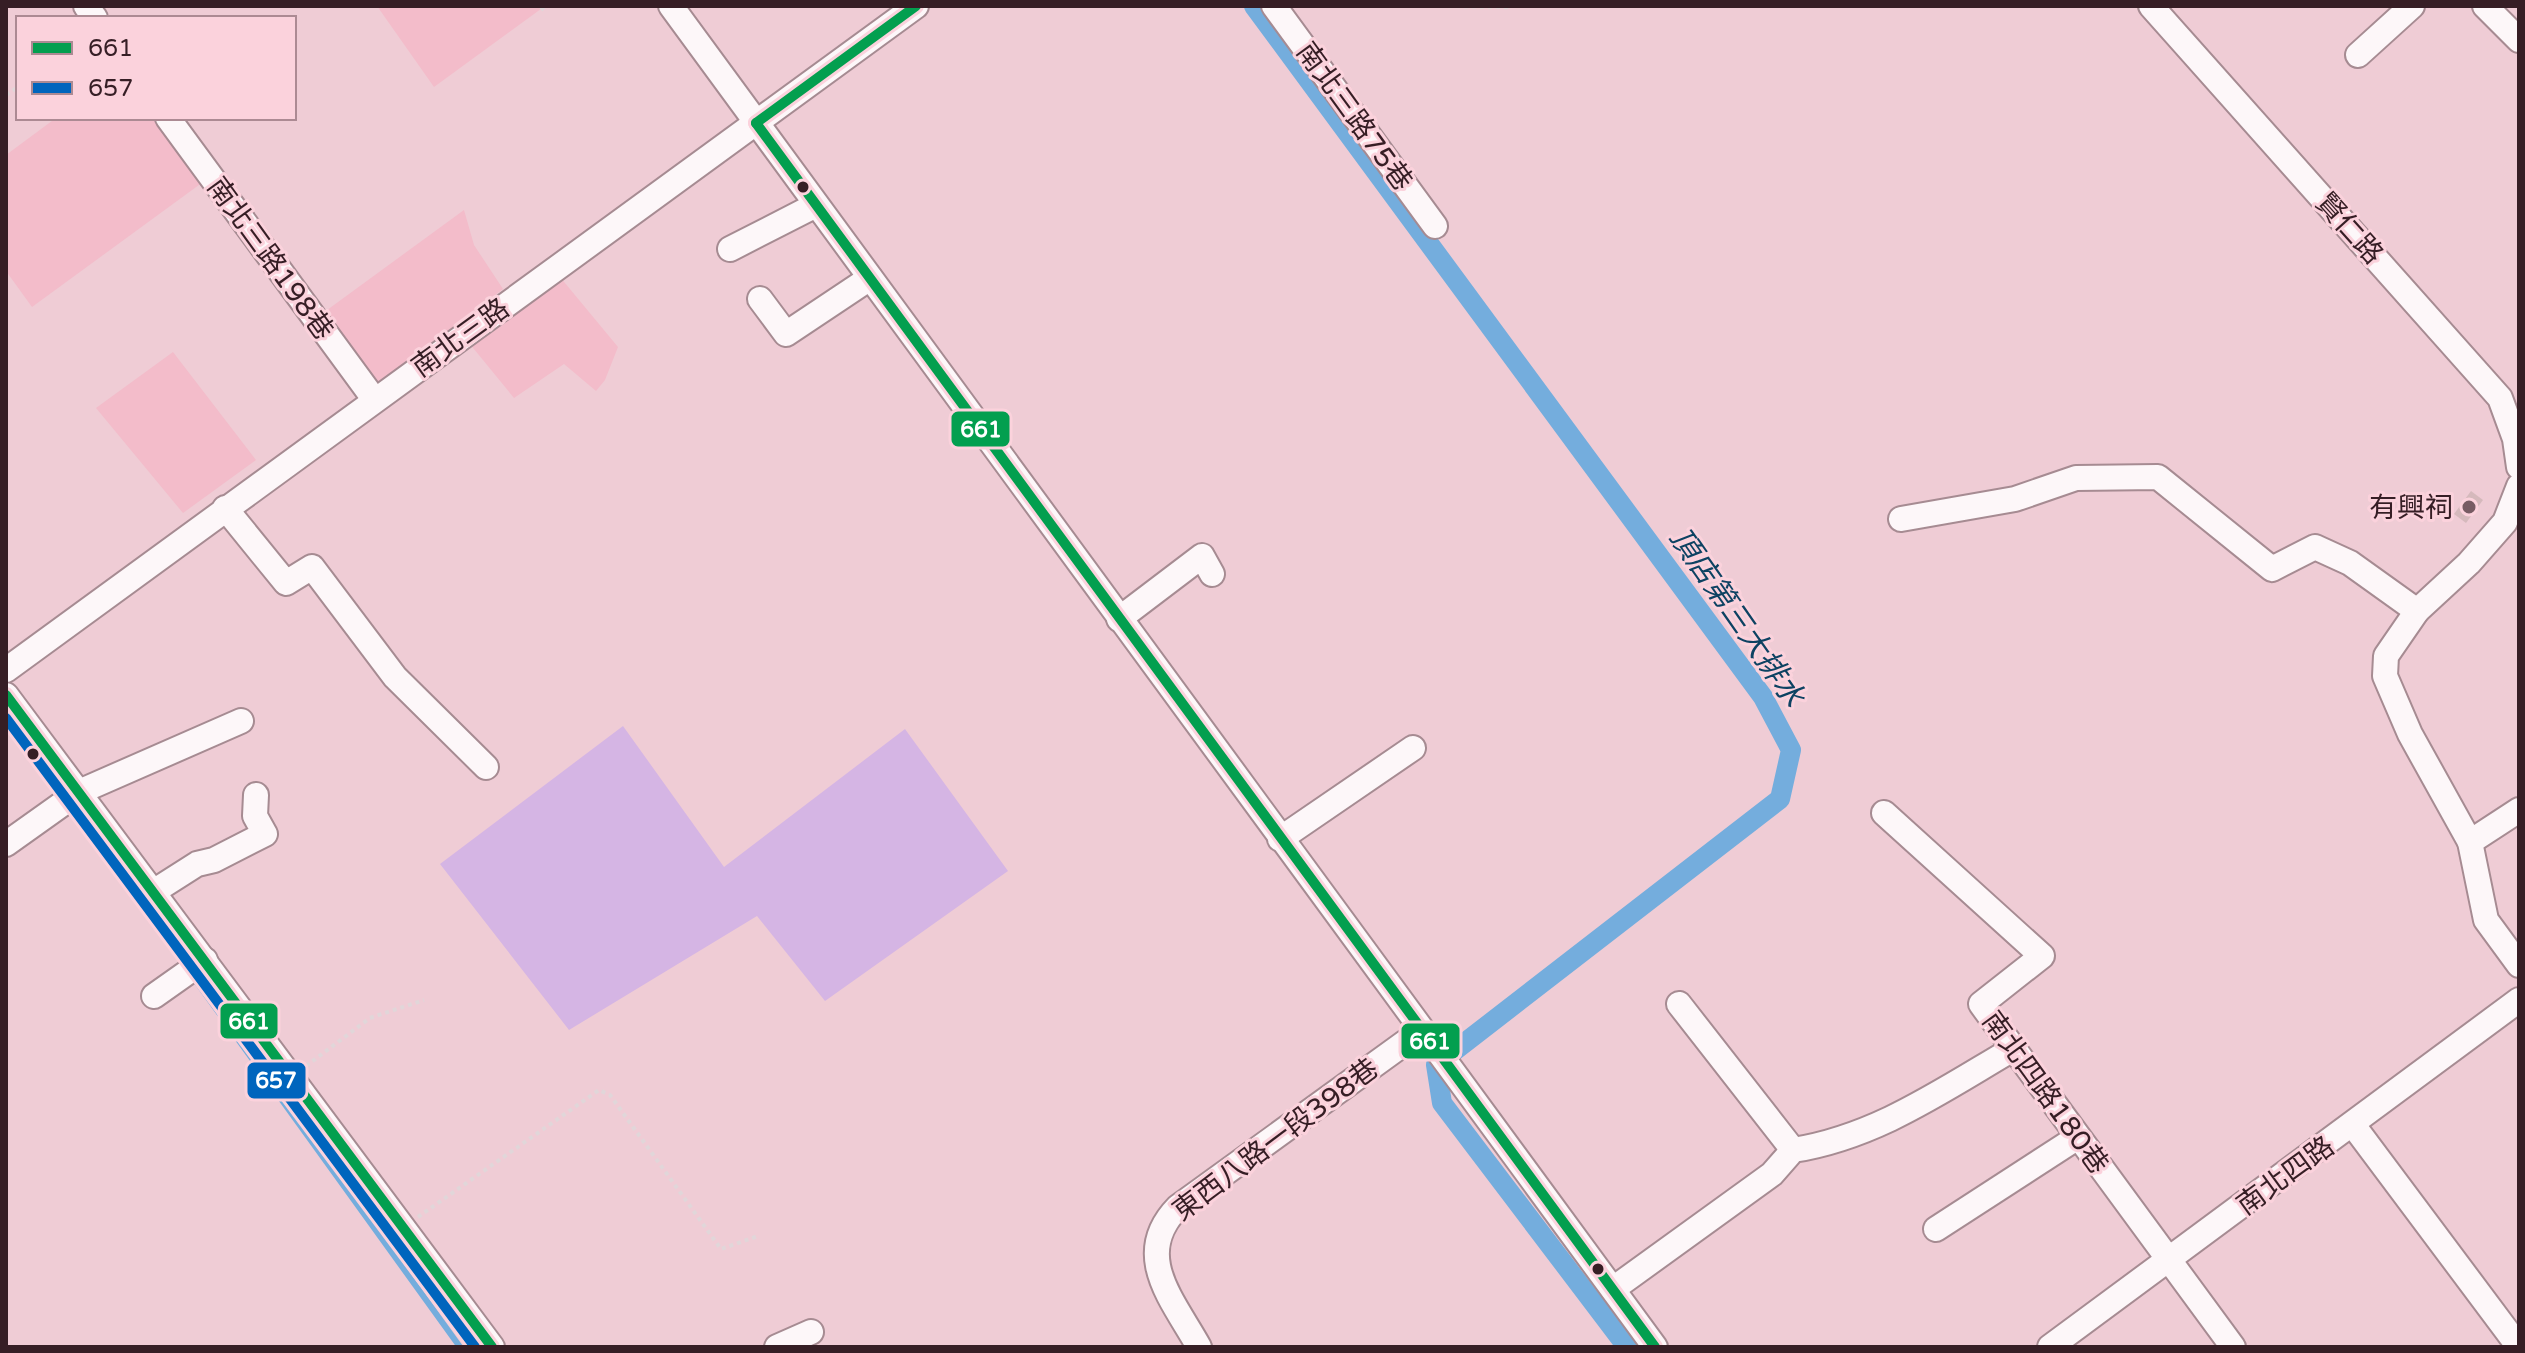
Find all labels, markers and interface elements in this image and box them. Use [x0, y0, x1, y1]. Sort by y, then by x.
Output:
legend [16, 16, 296, 120]
text: 661 [88, 34, 133, 63]
street label: 南北三路75巷 [1289, 36, 1419, 197]
text: 657 [88, 74, 133, 103]
street label: 南北三路198巷 [200, 171, 341, 347]
unlabelled marker [795, 179, 811, 195]
street label: 賢仁路 [2309, 186, 2390, 271]
street label: 南北三路 [405, 291, 516, 384]
line badge: 661 [950, 410, 1011, 448]
text: 661 [960, 417, 1002, 443]
place label: 有興祠 [2369, 491, 2453, 525]
marker: 有興祠 [2460, 498, 2478, 516]
water label: 頂店第三大排水 [1661, 521, 1813, 716]
unlabelled marker [25, 746, 41, 762]
line badge: 661 [219, 1002, 279, 1040]
street label: 南北四路180巷 [1975, 1005, 2116, 1181]
text: 661 [228, 1009, 270, 1035]
line badge: 661 [1400, 1022, 1461, 1060]
text: 661 [1409, 1029, 1451, 1055]
street label: 東西八路一段398巷 [1166, 1051, 1385, 1228]
line badge: 657 [246, 1061, 307, 1100]
text: 657 [255, 1068, 297, 1094]
street label: 南北四路 [2230, 1129, 2341, 1222]
unlabelled marker [1590, 1261, 1606, 1277]

